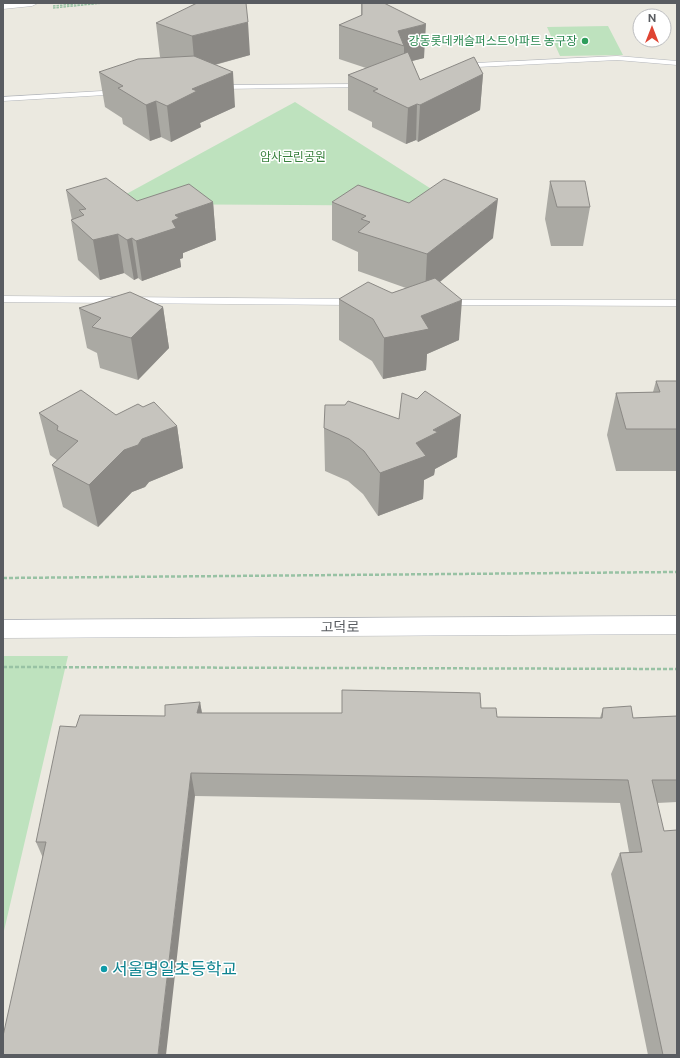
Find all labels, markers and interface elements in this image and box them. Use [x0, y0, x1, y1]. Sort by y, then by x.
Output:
north arrow [632, 8, 672, 48]
text: N [648, 12, 656, 24]
place label: 강동롯데캐슬퍼스트아파트 농구장 [408, 34, 577, 48]
marker: 강동롯데캐슬퍼스트아파트 농구장 [580, 36, 590, 46]
park label: 암사근린공원 [260, 150, 326, 164]
street label: 고덕로 [321, 619, 359, 635]
place label: 서울명일초등학교 [112, 959, 237, 979]
marker: 서울명일초등학교 [99, 964, 109, 974]

